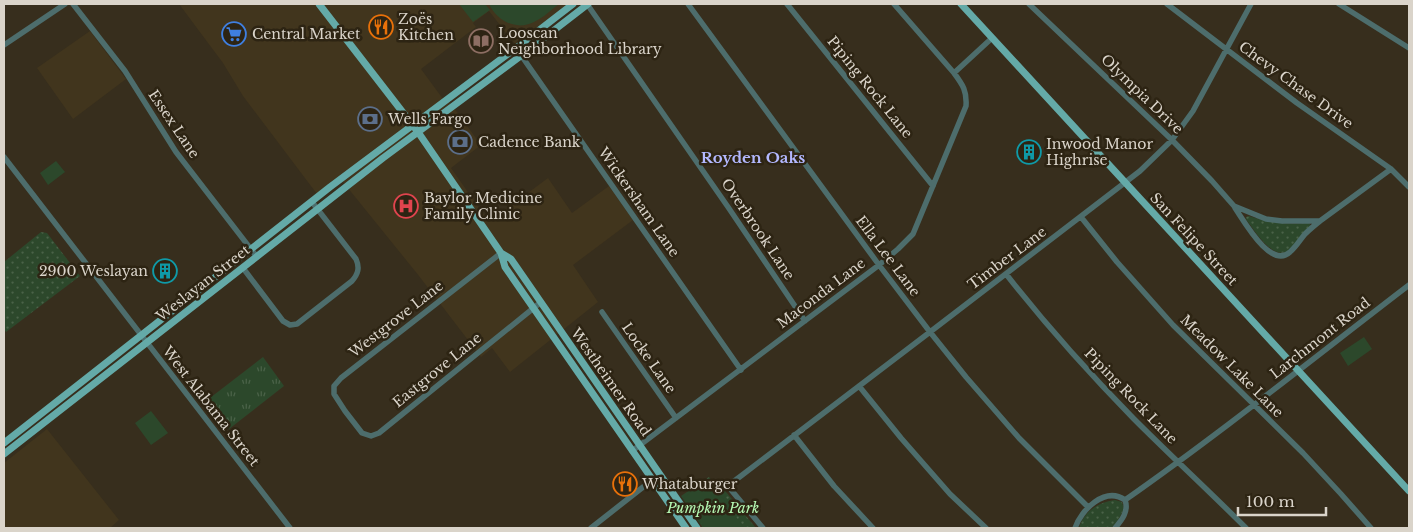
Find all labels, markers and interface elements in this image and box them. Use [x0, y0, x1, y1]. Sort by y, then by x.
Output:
place label: Zoës Kitchen [398, 10, 454, 44]
restaurant icon: Zoës Kitchen [368, 14, 394, 40]
supermarket icon: Central Market [221, 21, 247, 47]
place label: Looscan Neighborhood Library [498, 24, 662, 58]
place label: Central Market [252, 25, 361, 43]
library icon: Looscan Neighborhood Library [468, 28, 494, 54]
street label: Piping Rock Lane [823, 32, 917, 142]
street label: Chevy Chase Drive [1235, 38, 1357, 132]
street label: Olympia Drive [1097, 50, 1187, 138]
street label: Essex Lane [145, 86, 203, 162]
bank icon: Wells Fargo [357, 106, 383, 132]
place label: Wells Fargo [387, 110, 472, 128]
bank icon: Cadence Bank [447, 129, 473, 155]
place label: Cadence Bank [478, 133, 581, 151]
place label: Inwood Manor Highrise [1046, 135, 1153, 169]
building icon: Inwood Manor Highrise [1016, 139, 1042, 165]
street label: Wickersham Lane [594, 143, 684, 260]
district label: Royden Oaks [701, 148, 805, 167]
street label: Overbrook Lane [717, 175, 799, 283]
place label: Baylor Medicine Family Clinic [424, 189, 542, 223]
street label: San Felipe Street [1146, 189, 1242, 290]
hospital icon: Baylor Medicine Family Clinic [393, 193, 419, 219]
street label: Ella Lee Lane [852, 212, 924, 300]
street label: Timber Lane [964, 223, 1050, 293]
street label: Weslayan Street [152, 240, 254, 326]
street label: Maconda Lane [773, 254, 869, 332]
building icon: 2900 Weslayan [152, 258, 178, 284]
place label: 2900 Weslayan [39, 262, 148, 280]
street label: Westgrove Lane [344, 277, 447, 362]
street label: Larchmont Road [1266, 293, 1374, 383]
street label: Meadow Lake Lane [1177, 311, 1287, 421]
street label: Locke Lane [618, 319, 680, 397]
street label: Westheimer Road [566, 324, 655, 440]
street label: Eastgrove Lane [389, 329, 485, 411]
street label: West Alabama Street [158, 342, 264, 470]
street label: Piping Rock Lane [1081, 344, 1181, 448]
restaurant icon: Whataburger [612, 471, 638, 497]
place label: Whataburger [641, 475, 738, 493]
scale bar [1238, 484, 1326, 516]
text: 100 m [1246, 492, 1295, 511]
park label: Pumpkin Park [666, 499, 759, 517]

